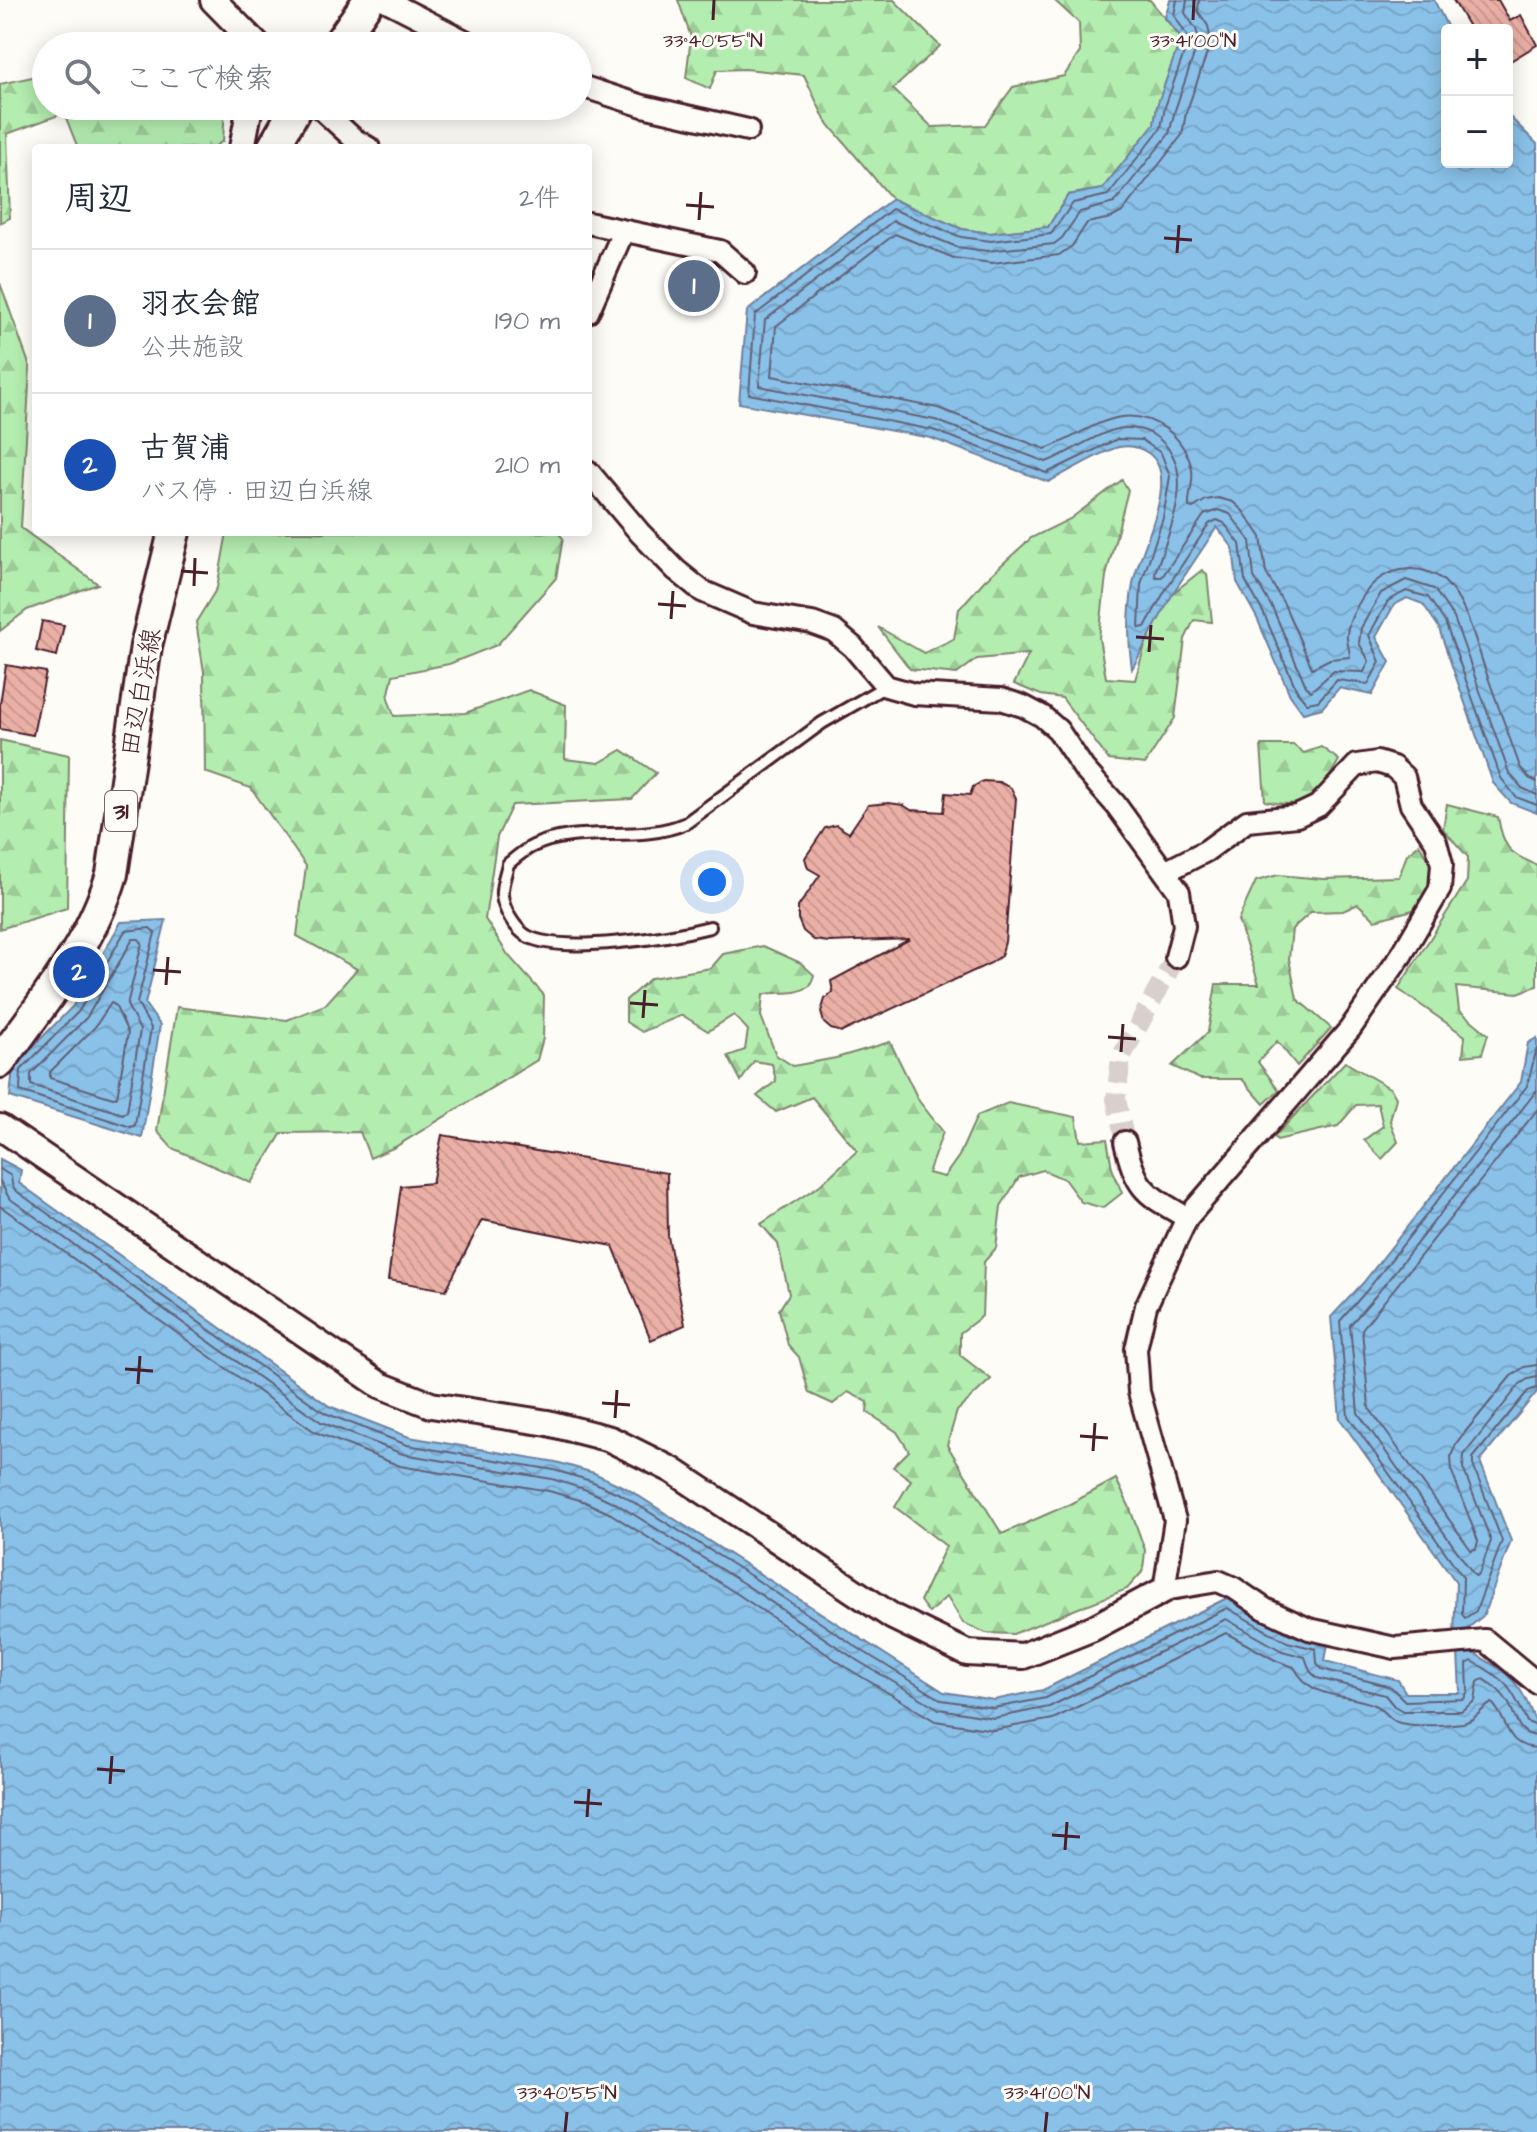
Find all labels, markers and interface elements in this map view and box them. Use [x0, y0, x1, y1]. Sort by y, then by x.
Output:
map controls [1441, 24, 1513, 168]
button: + [1441, 24, 1513, 96]
text: 33°40'55"N [663, 27, 763, 55]
text: 33°41'00"N [1150, 27, 1236, 55]
search box [32, 32, 592, 120]
icon: search [60, 54, 104, 98]
text: ここで検索 [124, 58, 274, 100]
button: − [1441, 96, 1513, 168]
text: 周辺 [64, 175, 132, 223]
text: 2件 [519, 180, 560, 216]
pin: 1 [668, 256, 720, 316]
text: 羽衣会館 [140, 283, 260, 325]
text: 1 [88, 303, 92, 339]
text: 190 m [495, 303, 560, 339]
text: 公共施設 [140, 329, 244, 365]
text: 古賀浦 [140, 427, 230, 469]
text: 2 [83, 447, 97, 483]
text: 210 m [495, 447, 560, 483]
text: バス停 · 田辺白浜線 [140, 473, 372, 509]
street label: 田辺白浜線 [112, 625, 170, 759]
road number: 31 [105, 791, 137, 831]
your location [692, 862, 732, 902]
pin: 2 [53, 942, 105, 1002]
text: 33°40'55"N [517, 2079, 617, 2107]
text: 33°41'00"N [1004, 2079, 1090, 2107]

